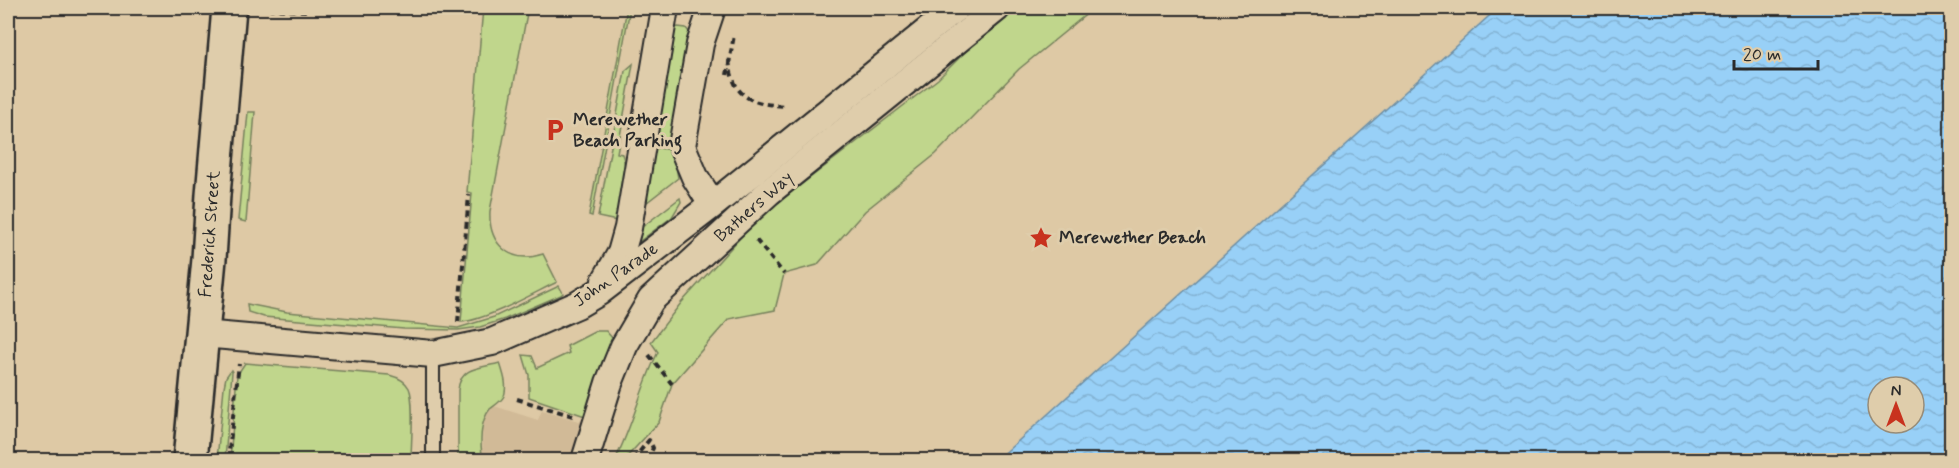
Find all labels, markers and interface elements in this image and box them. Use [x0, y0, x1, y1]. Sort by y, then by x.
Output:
scale bar [1734, 33, 1818, 71]
text: 20 m [1743, 43, 1781, 67]
place label: Merewether Beach Parking [573, 108, 682, 155]
parking icon: Merewether Beach Parking [542, 117, 568, 143]
street label: Bathers Way [709, 166, 799, 248]
street label: Frederick Street [194, 169, 226, 298]
place icon: Merewether Beach [1028, 225, 1054, 251]
place label: Merewether Beach [1059, 226, 1206, 250]
street label: John Parade [569, 237, 663, 313]
north arrow [1866, 375, 1926, 435]
text: N [1891, 381, 1901, 402]

